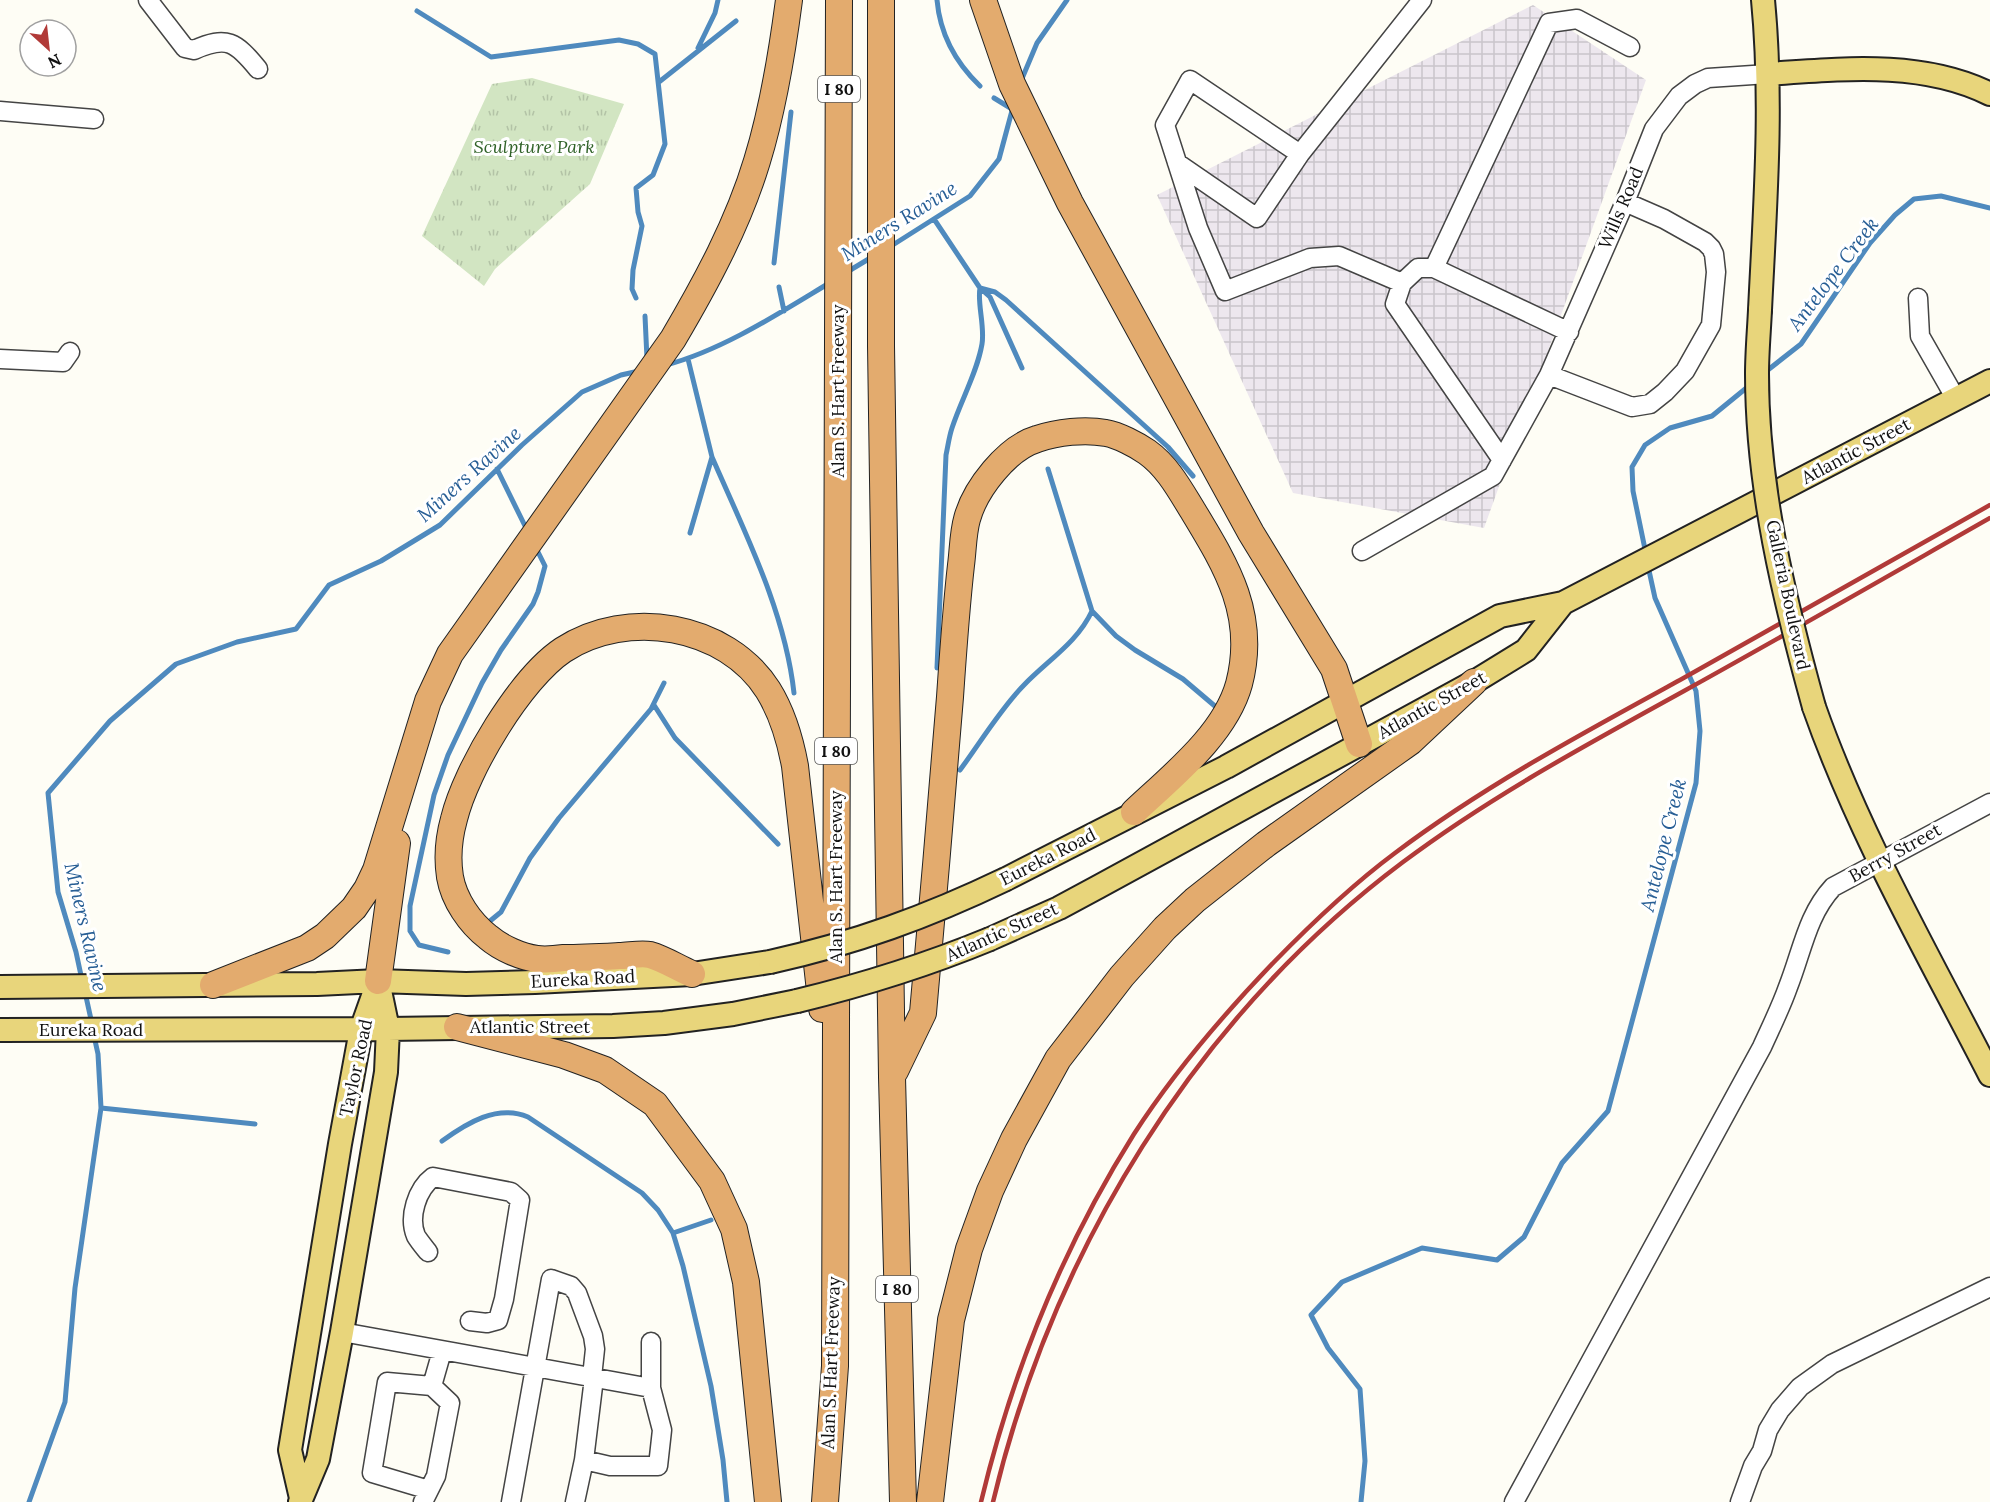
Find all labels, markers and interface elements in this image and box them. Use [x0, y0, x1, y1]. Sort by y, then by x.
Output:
north arrow [18, 18, 78, 78]
text: N [45, 50, 65, 73]
road number: I 80 [818, 76, 860, 102]
park label: Sculpture Park [473, 135, 595, 158]
street label: Wills Road [1593, 163, 1648, 252]
water label: Miners Ravine [836, 175, 961, 266]
water label: Antelope Creek [1781, 212, 1884, 336]
street label: Alan S. Hart Freeway [826, 304, 849, 478]
street label: Atlantic Street [1796, 412, 1914, 489]
water label: Miners Ravine [411, 420, 526, 527]
street label: Galleria Boulevard [1761, 518, 1816, 672]
street label: Atlantic Street [1373, 665, 1490, 744]
road number: I 80 [815, 738, 857, 764]
water label: Antelope Creek [1634, 776, 1691, 915]
street label: Alan S. Hart Freeway [824, 790, 847, 964]
street label: Berry Street [1845, 818, 1945, 887]
street label: Eureka Road [996, 822, 1100, 891]
water label: Miners Ravine [59, 860, 113, 994]
street label: Atlantic Street [941, 897, 1062, 967]
street label: Eureka Road [530, 964, 636, 993]
street label: Atlantic Street [469, 1015, 590, 1038]
street label: Taylor Road [334, 1017, 377, 1119]
street label: Eureka Road [39, 1018, 144, 1041]
street label: Alan S. Hart Freeway [816, 1276, 845, 1451]
road number: I 80 [876, 1276, 918, 1302]

